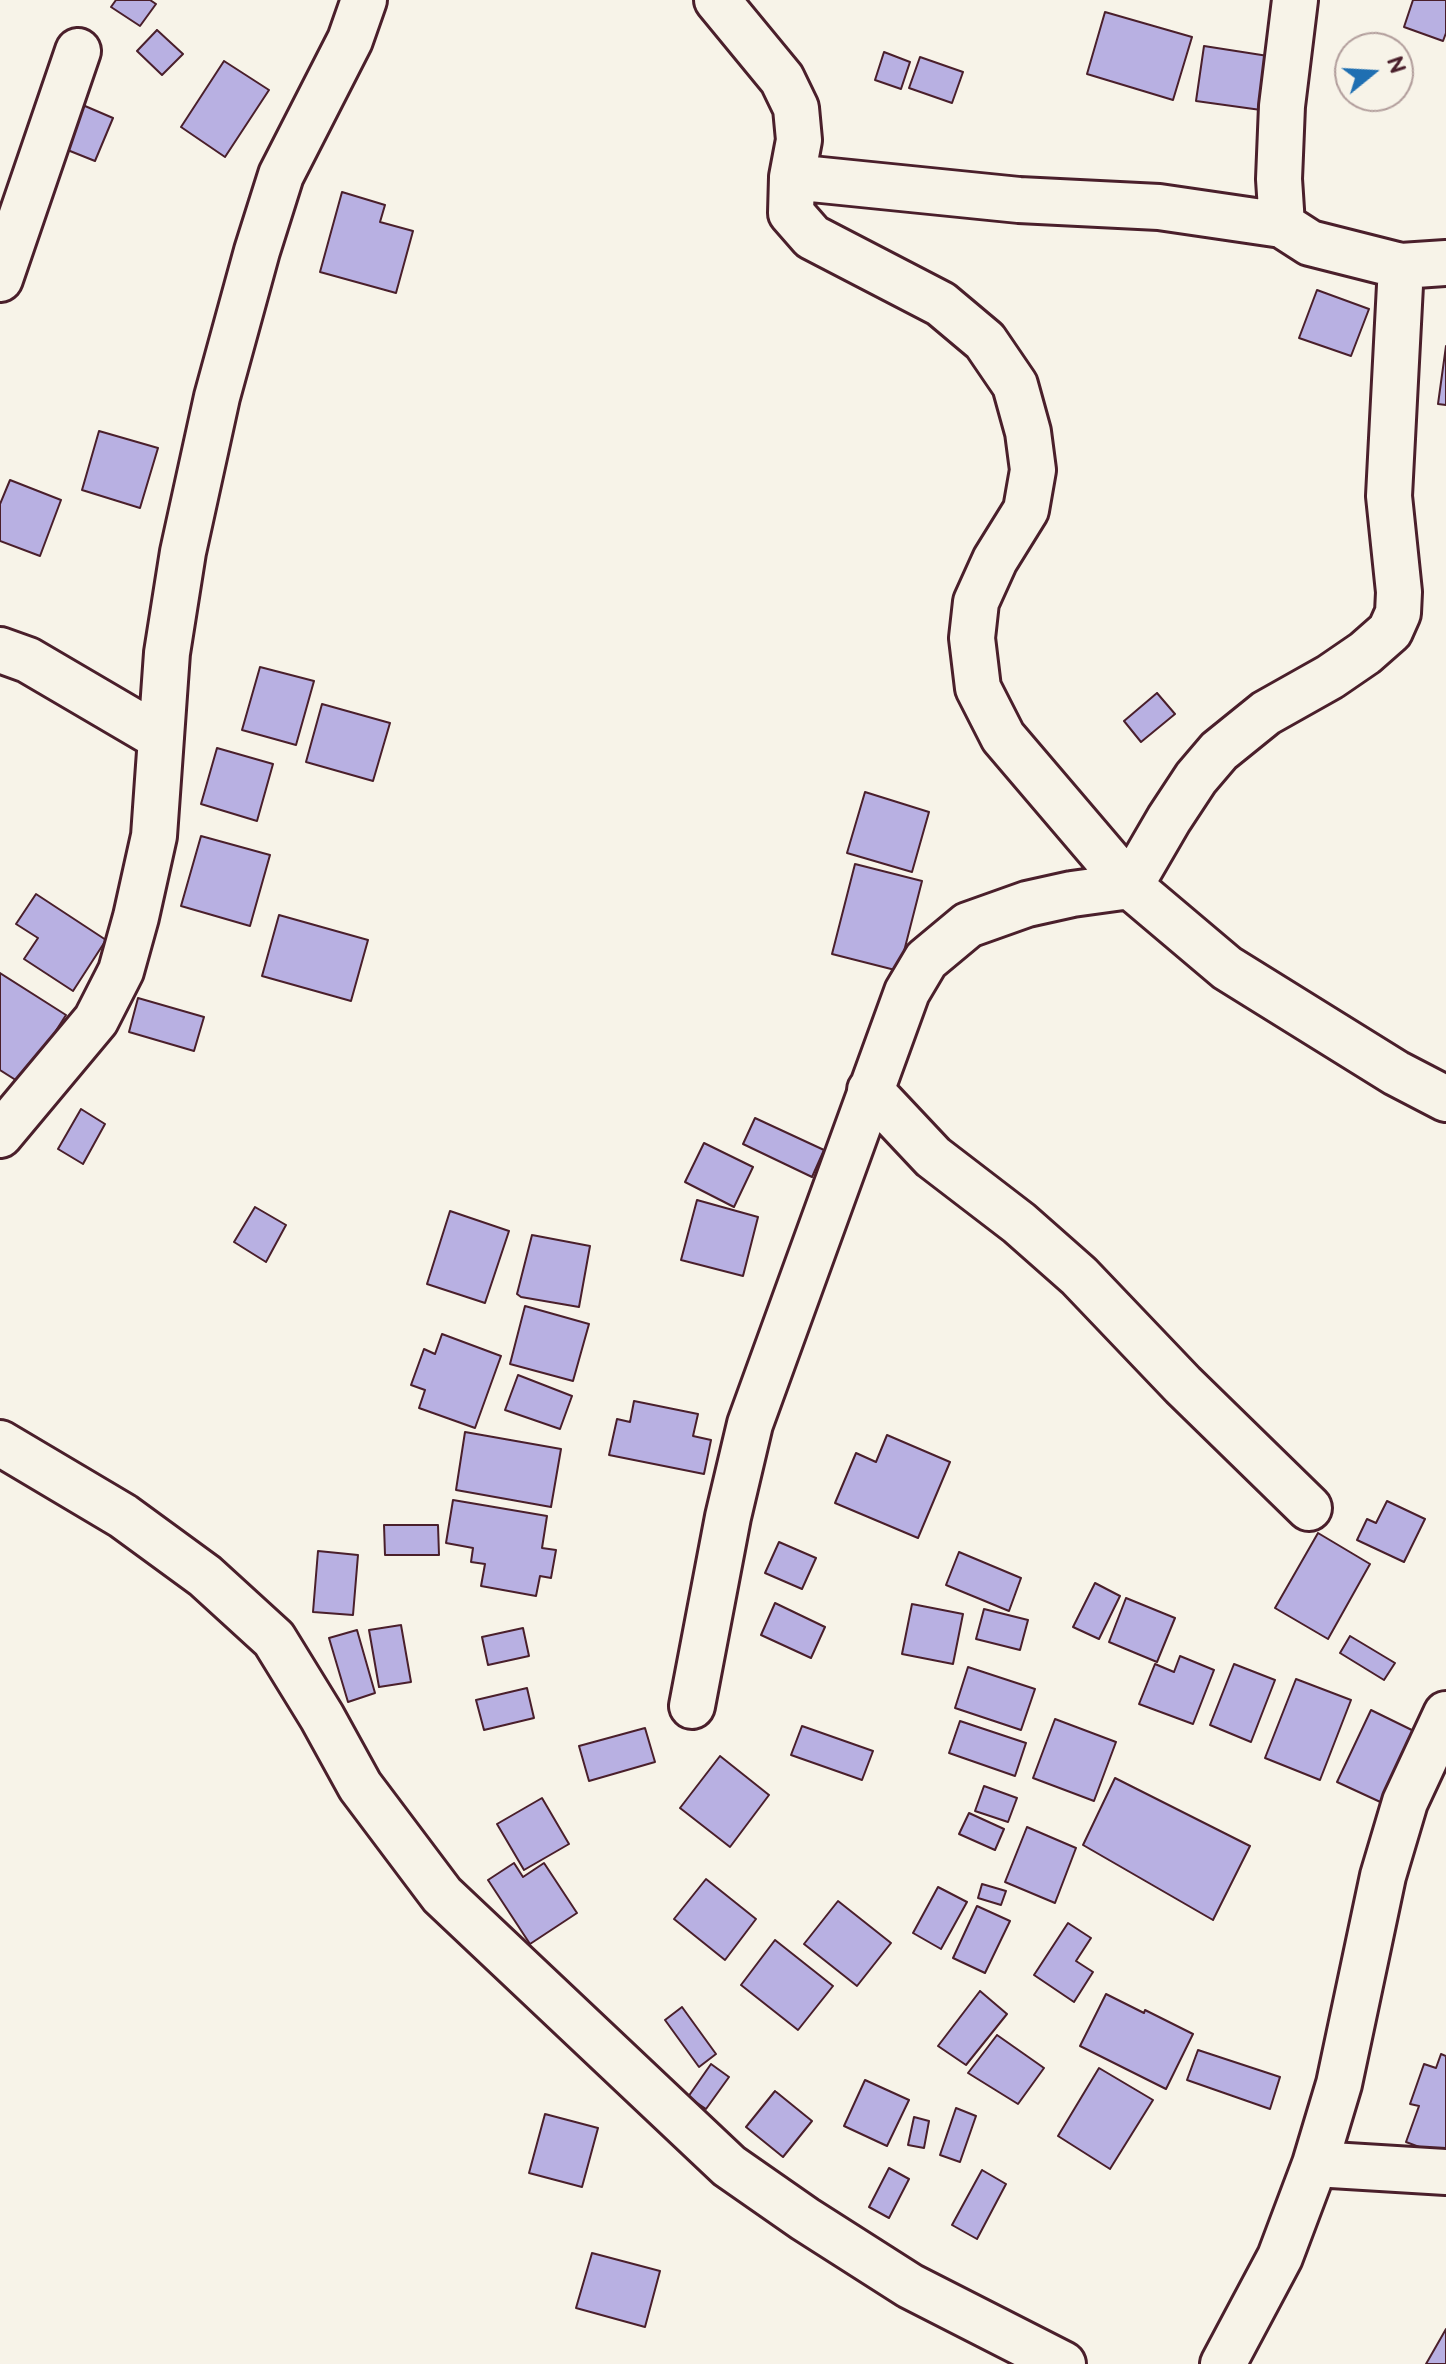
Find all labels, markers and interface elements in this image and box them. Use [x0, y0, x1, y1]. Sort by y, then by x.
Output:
north arrow [1334, 32, 1414, 112]
text: N [1380, 53, 1411, 77]

